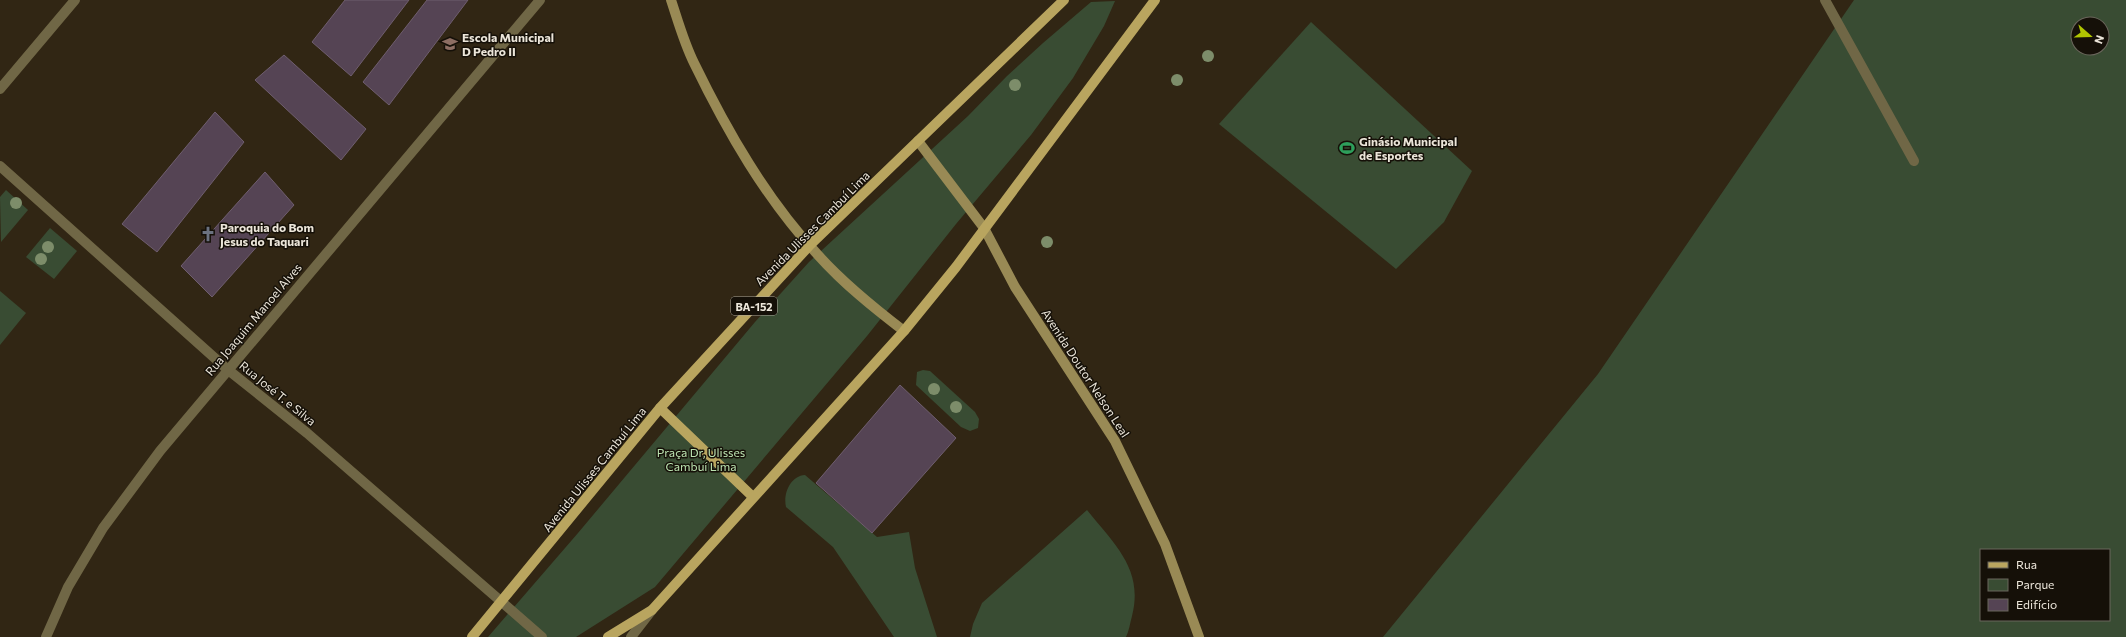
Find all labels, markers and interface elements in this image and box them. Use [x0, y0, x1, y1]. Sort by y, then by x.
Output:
north arrow [2070, 16, 2110, 56]
place label: Escola Municipal D Pedro II [462, 30, 554, 58]
text: N [2092, 33, 2107, 46]
school or university icon: Escola Municipal D Pedro II [441, 35, 459, 53]
place label: Ginásio Municipal de Esportes [1359, 134, 1457, 162]
sports icon: Ginásio Municipal de Esportes [1338, 139, 1356, 157]
street label: Avenida Ulisses Cambuí Lima [752, 168, 872, 288]
place label: Paroquia do Bom Jesus do Taquari [220, 220, 314, 249]
church icon: Paroquia do Bom Jesus do Taquari [199, 225, 217, 243]
street label: Rua Joaquim Manoel Alves [202, 260, 305, 379]
road number: BA-152 [731, 297, 777, 315]
street label: Avenida Doutor Nelson Leal [1039, 306, 1133, 440]
street label: Rua José T. e Silva [236, 358, 319, 429]
street label: Avenida Ulisses Cambuí Lima [539, 404, 649, 534]
park label: Praça Dr, Ulisses Cambuí Lima [657, 445, 745, 473]
legend [1980, 549, 2110, 621]
text: Rua [2016, 557, 2037, 571]
text: Parque [2016, 577, 2054, 591]
text: Edifício [2016, 597, 2057, 611]

